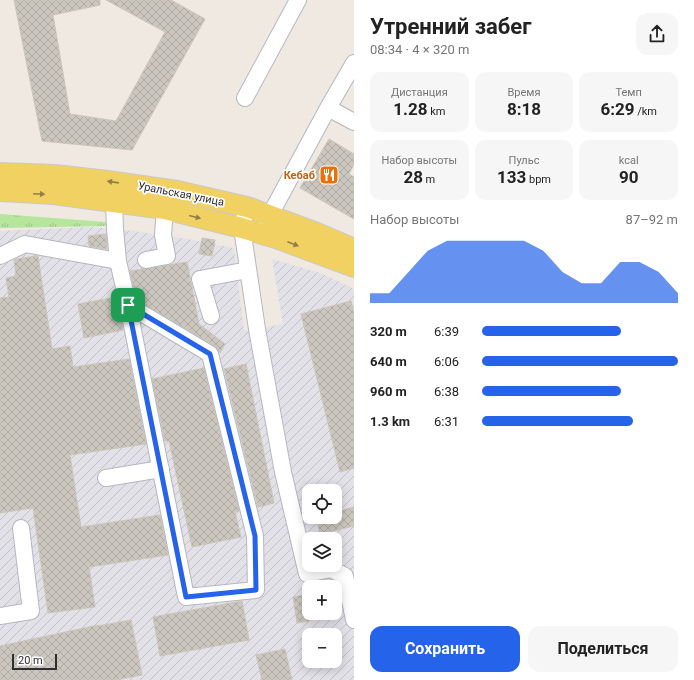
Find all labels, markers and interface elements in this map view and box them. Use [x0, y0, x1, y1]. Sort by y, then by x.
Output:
button: share [636, 13, 678, 55]
text: Утренний забег [370, 14, 531, 39]
text: 08:34 · 4 × 320 m [370, 42, 469, 57]
text: Дистанция [391, 86, 448, 99]
text: Время [507, 86, 541, 99]
text: Темп [615, 86, 642, 99]
text: 1.28 [393, 99, 427, 119]
text: 8:18 [507, 99, 541, 119]
text: 6:29 [600, 99, 634, 119]
text: km [427, 105, 445, 118]
text: /km [634, 105, 657, 118]
text: Набор высоты [381, 154, 457, 167]
text: Пульс [509, 154, 539, 167]
text: kcal [619, 154, 639, 167]
restaurant icon: Кебаб [318, 164, 340, 186]
text: 28 [403, 167, 423, 187]
text: 133 [497, 167, 526, 187]
text: 90 [619, 167, 638, 187]
place label: Кебаб [284, 169, 315, 182]
text: m [423, 173, 435, 186]
text: bpm [526, 173, 551, 186]
one-way arrow [106, 179, 119, 185]
street label: Уральская улица [137, 179, 225, 209]
one-way arrow [33, 190, 45, 197]
text: Набор высоты [370, 212, 459, 227]
text: 87–92 m [626, 212, 678, 227]
one-way arrow [189, 214, 201, 220]
one-way arrow [287, 241, 299, 247]
pin [111, 288, 145, 322]
icon: arrive [117, 294, 139, 316]
text: 320 m [370, 324, 407, 339]
text: 6:39 [434, 324, 459, 339]
text: 640 m [370, 354, 407, 369]
text: 6:06 [434, 354, 459, 369]
text: 960 m [370, 384, 407, 399]
text: 6:38 [434, 384, 459, 399]
text: 1.3 km [370, 414, 410, 429]
text: 6:31 [434, 414, 459, 429]
map controls [302, 484, 342, 668]
button: locate [302, 484, 342, 524]
button: layers [302, 532, 342, 572]
button: + [302, 580, 342, 620]
button: Сохранить [370, 626, 520, 672]
button: Поделиться [528, 626, 678, 672]
button: − [302, 628, 342, 668]
scale bar [12, 652, 57, 671]
text: 20 m [18, 654, 43, 667]

